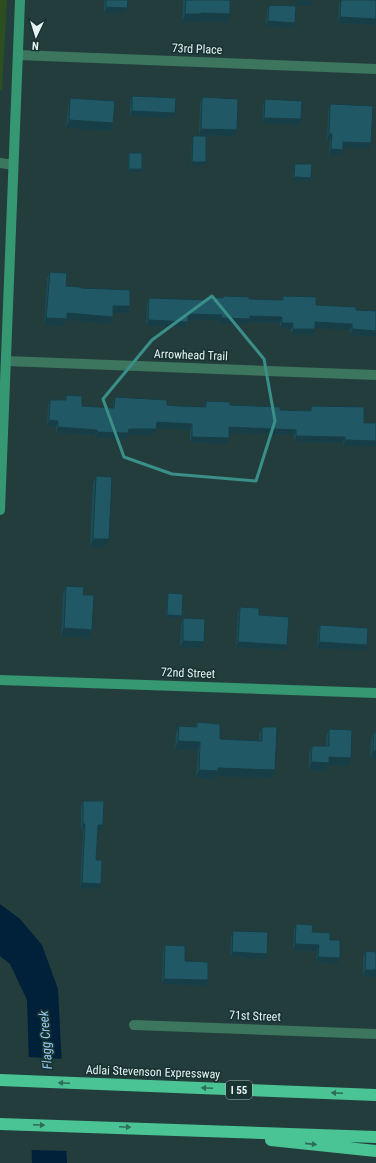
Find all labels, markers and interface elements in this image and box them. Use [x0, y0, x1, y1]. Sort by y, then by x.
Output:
north arrow [16, 16, 56, 56]
text: N [31, 39, 39, 52]
street label: 73rd Place [172, 41, 223, 57]
street label: Arrowhead Trail [154, 347, 228, 363]
street label: 72nd Street [161, 665, 216, 681]
street label: 71st Street [229, 1008, 282, 1024]
water label: Flagg Creek [36, 1010, 55, 1070]
street label: Adlai Stevenson Expressway [86, 1063, 220, 1081]
one-way arrow [57, 1080, 70, 1086]
road number: I 55 [226, 1081, 252, 1099]
one-way arrow [201, 1085, 213, 1092]
one-way arrow [330, 1090, 343, 1096]
one-way arrow [33, 1122, 46, 1128]
one-way arrow [119, 1124, 131, 1131]
one-way arrow [305, 1141, 317, 1148]

